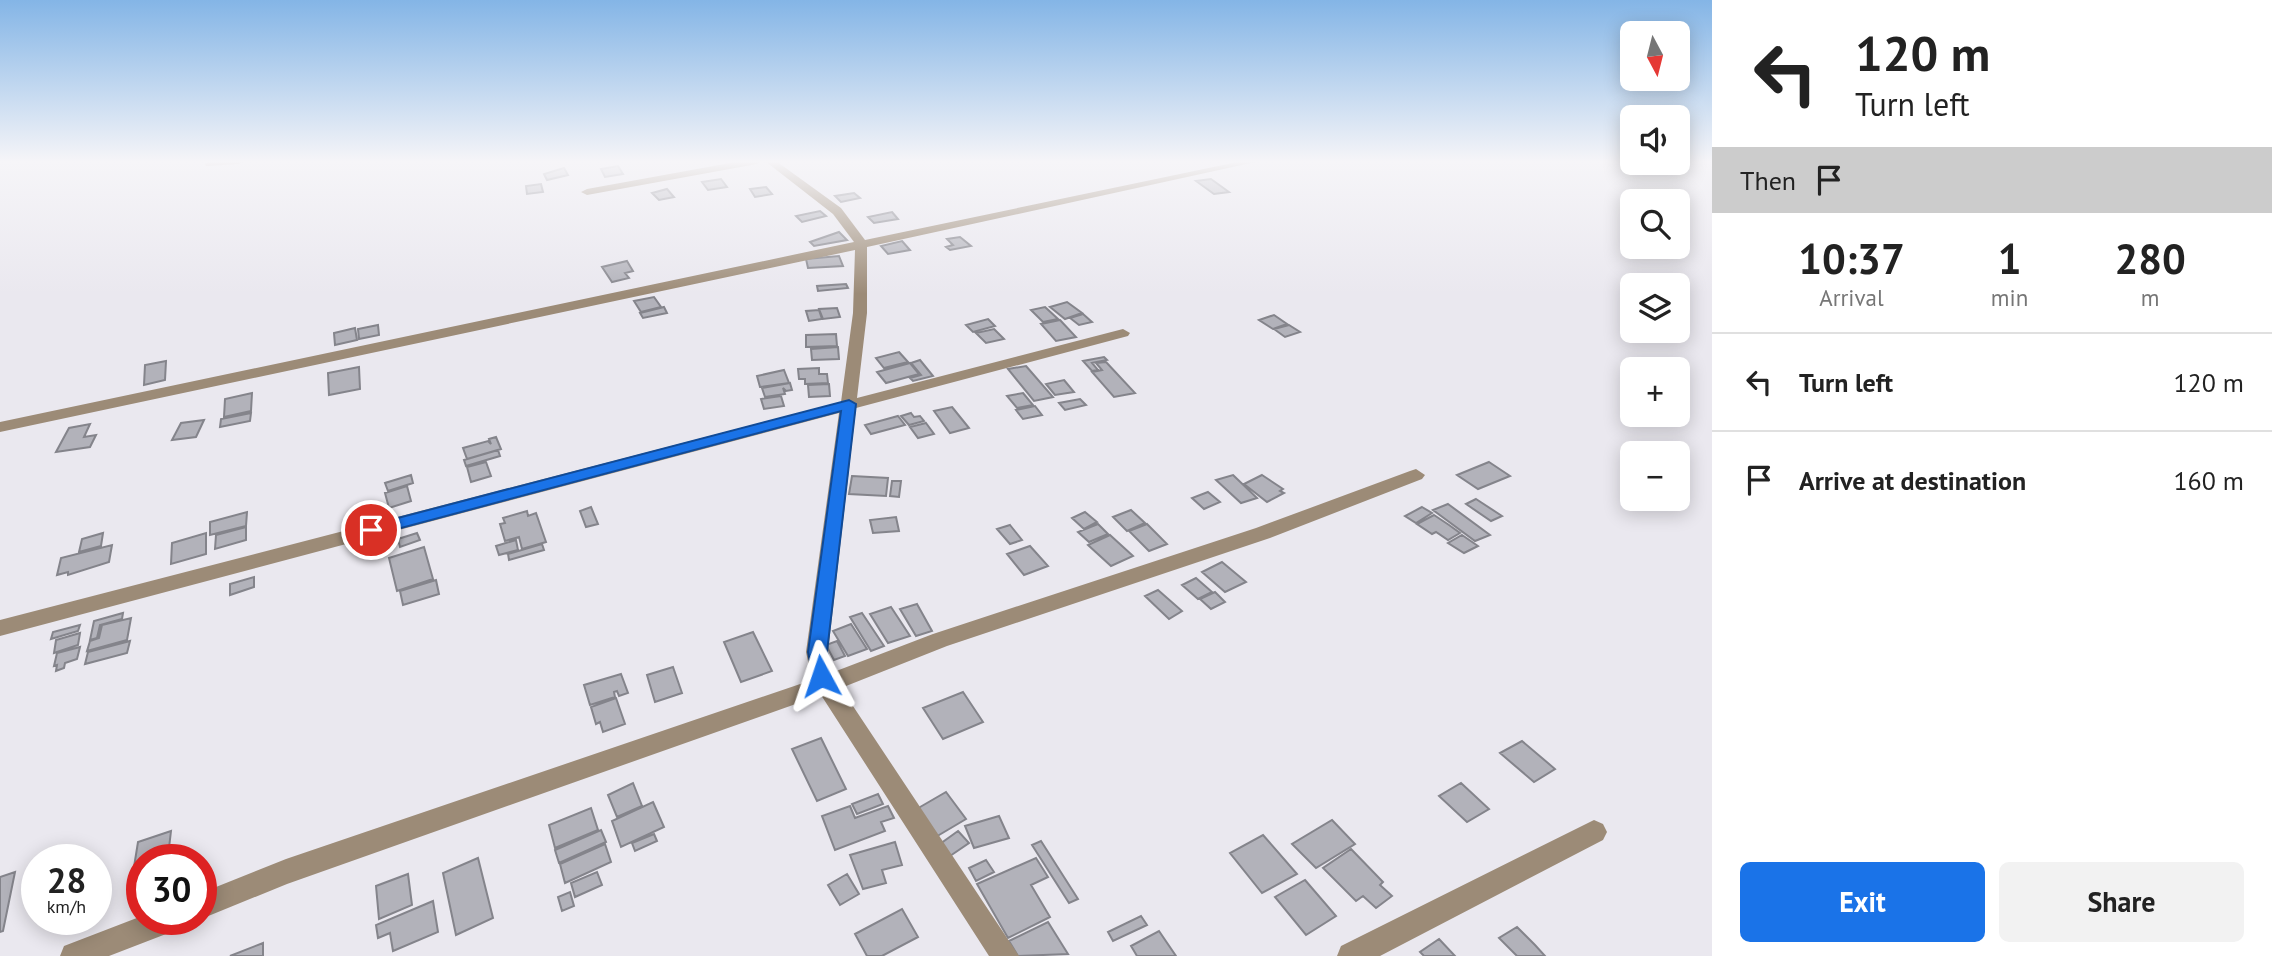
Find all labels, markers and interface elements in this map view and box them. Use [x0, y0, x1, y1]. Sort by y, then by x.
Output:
north arrow [1620, 21, 1690, 91]
map controls [1620, 21, 1690, 511]
text: 120 m [1855, 21, 1990, 85]
icon: left [1740, 28, 1831, 119]
text: Turn left [1855, 83, 1970, 125]
button: sound [1620, 105, 1690, 175]
icon: arrive [1810, 161, 1848, 199]
text: Then [1740, 164, 1796, 197]
button: search [1620, 189, 1690, 259]
text: 10:37 [1798, 231, 1905, 286]
text: 1 [1998, 231, 2021, 286]
text: 280 [2114, 231, 2186, 286]
button: layers [1620, 273, 1690, 343]
text: Arrival [1819, 283, 1884, 312]
text: min [1991, 283, 2028, 312]
text: m [2141, 283, 2159, 312]
button: + [1620, 357, 1690, 427]
icon: left [1740, 363, 1778, 401]
text: Turn left [1799, 366, 1893, 399]
text: 120 m [2173, 366, 2244, 399]
button: − [1620, 441, 1690, 511]
icon: arrive [1740, 461, 1778, 499]
text: Arrive at destination [1799, 464, 2026, 497]
text: 160 m [2173, 464, 2244, 497]
pin [341, 500, 401, 560]
icon: arrive [352, 511, 390, 549]
position arrow [784, 639, 858, 713]
speed limit sign: 30 [126, 844, 217, 935]
text: 28 [47, 857, 86, 903]
button: Exit [1740, 862, 1985, 942]
button: Share [1999, 862, 2244, 942]
text: km/h [47, 895, 86, 918]

